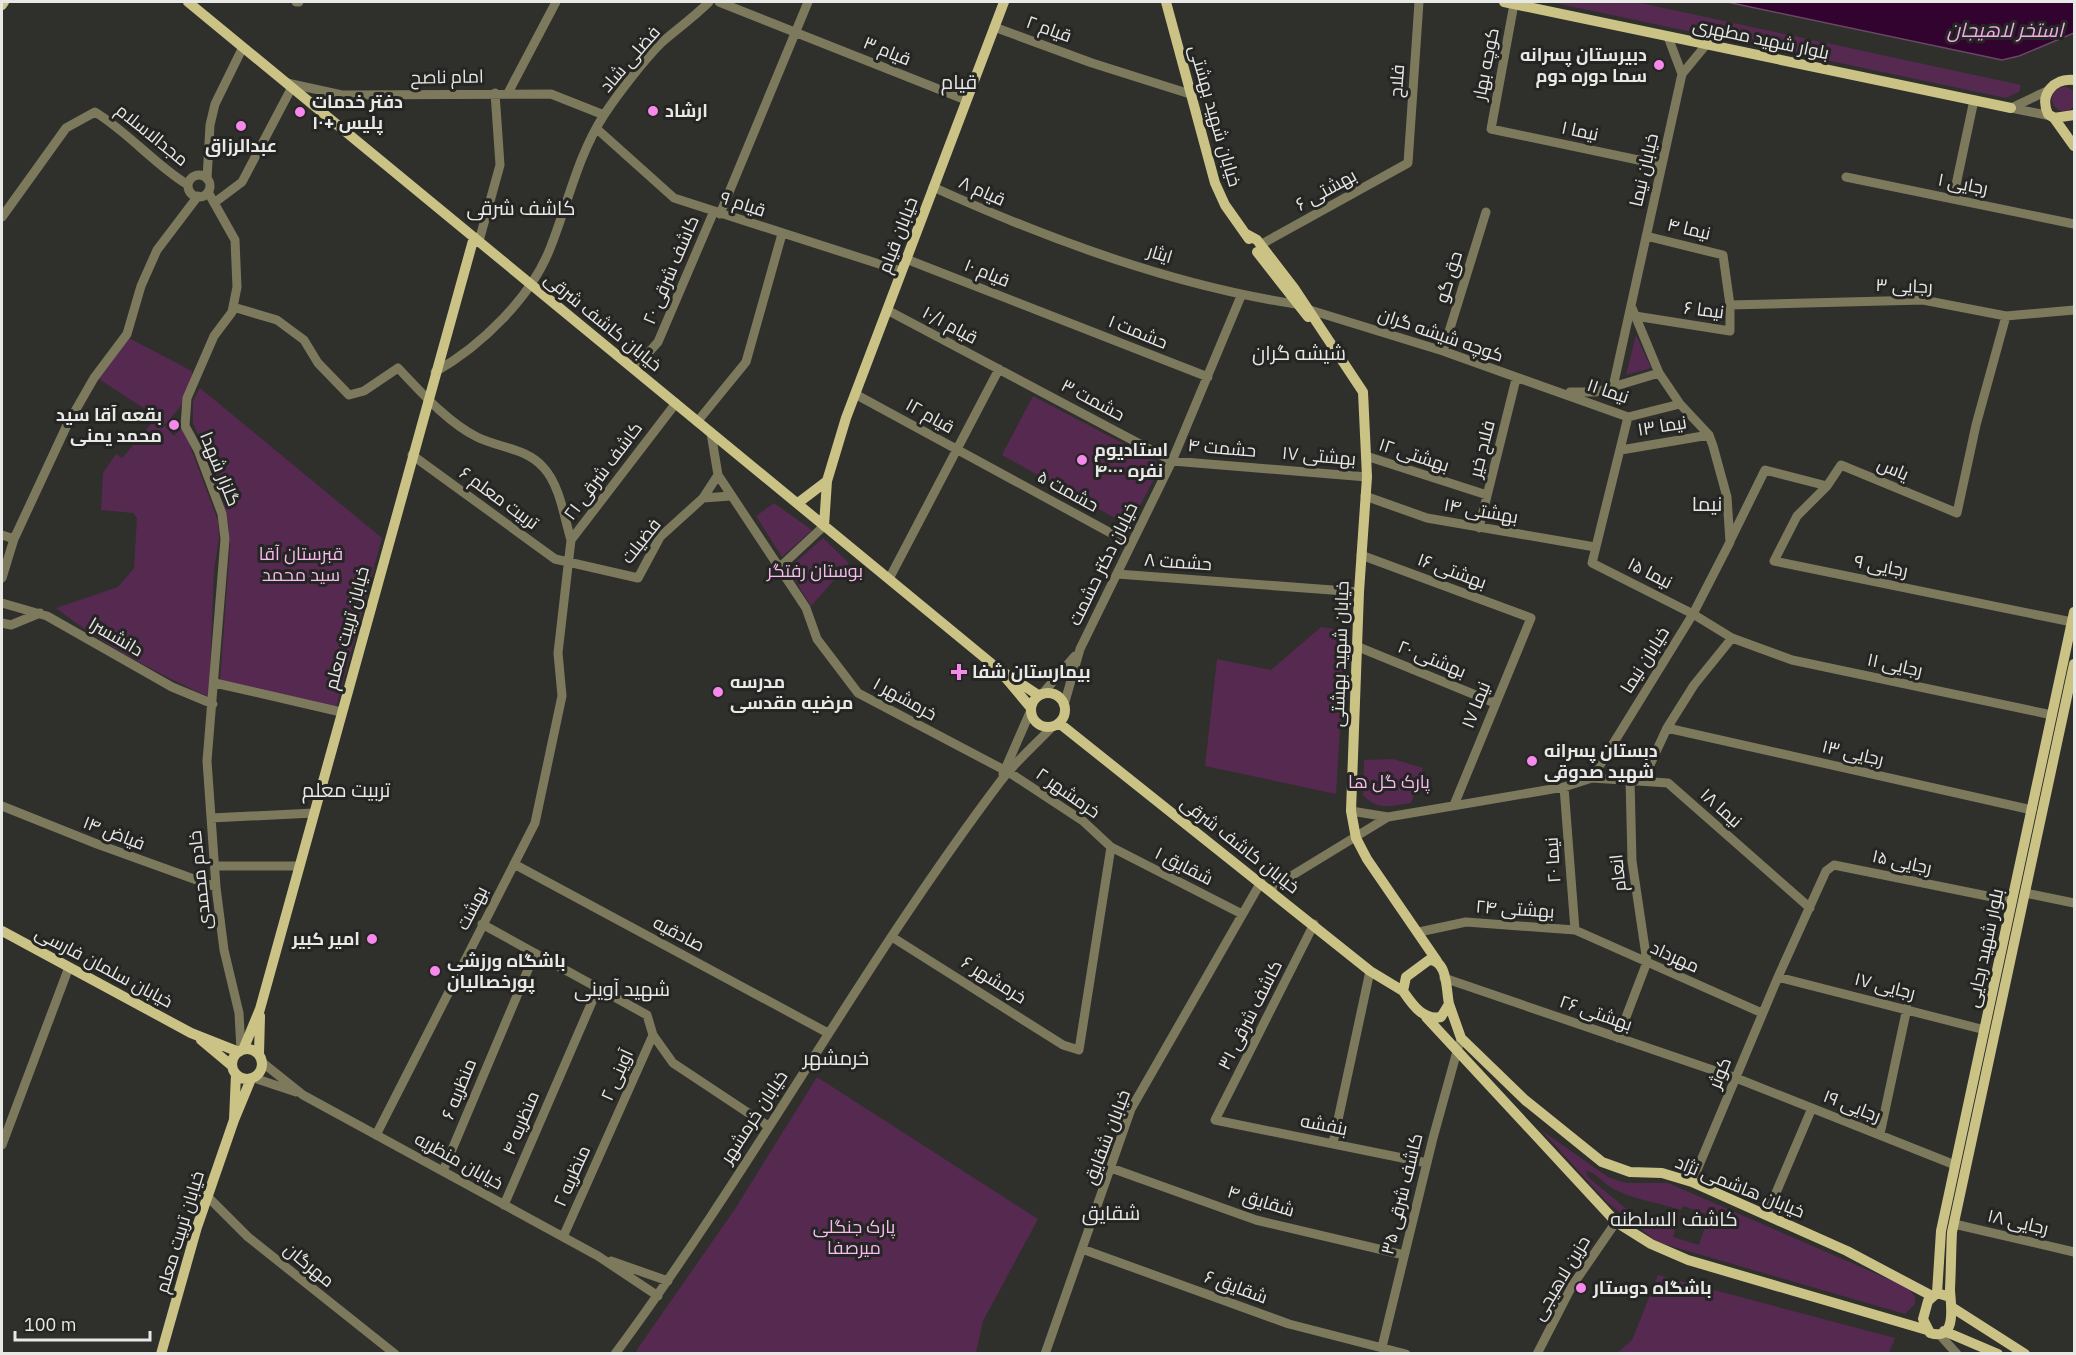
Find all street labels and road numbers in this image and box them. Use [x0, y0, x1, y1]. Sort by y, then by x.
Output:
street label: قیام ۲ [1023, 10, 1075, 48]
street label: بلوار شهید مطهری [1691, 13, 1831, 64]
street label: فضلی شاد [594, 21, 665, 97]
street label: کوچه بهار [1467, 26, 1505, 103]
street label: قیام ۳ [860, 31, 914, 71]
street label: خیابان شهید بهشتی [1184, 42, 1247, 189]
street label: فلاح [1384, 63, 1410, 99]
street label: امام ناصح [410, 64, 484, 90]
street label: مجدالاسلام [111, 98, 193, 172]
street label: نیما ۱ [1559, 115, 1601, 146]
street label: خیابان نیما [1624, 131, 1663, 209]
street label: بهشتی ۶ [1291, 163, 1360, 216]
street label: رجایی ۱ [1936, 167, 1990, 200]
street label: قیام ۸ [955, 170, 1009, 212]
street label: قیام ۹ [717, 185, 769, 223]
street label: خیابان قیام [873, 193, 923, 277]
street label: کاشف شرقی ۲۰ [637, 212, 704, 328]
street label: نیما ۴ [1665, 212, 1713, 245]
street label: ایثار [1144, 239, 1175, 268]
street label: حق گو [1430, 248, 1468, 306]
street label: قیام ۱۰ [961, 253, 1013, 293]
street label: خیابان کاشف شرقی [540, 267, 667, 376]
street label: رجایی ۳ [1875, 273, 1933, 298]
street label: نیما ۶ [1683, 296, 1726, 323]
street label: قیام ۱۰/۱ [918, 300, 982, 350]
street label: کوچه شیشه گران [1375, 302, 1507, 368]
street label: حشمت ۱ [1105, 309, 1171, 354]
street label: حشمت ۳ [1057, 373, 1129, 426]
street label: نیما ۱۱ [1584, 373, 1632, 408]
street label: قیام ۱۲ [901, 393, 959, 439]
street label: نیما ۱۳ [1636, 410, 1688, 441]
street label: کاشف شرقی ۲۱ [558, 417, 647, 524]
street label: فلاح خیر [1463, 418, 1501, 481]
street label: گلزار شهدا [195, 428, 246, 509]
street label: بهشتی ۱۲ [1376, 432, 1452, 477]
street label: حشمت ۴ [1187, 433, 1257, 462]
street label: بهشتی ۱۷ [1281, 441, 1357, 470]
street label: یاس [1874, 452, 1913, 485]
street label: تربیت معلم ۶ [455, 461, 544, 535]
street label: حشمت ۵ [1034, 464, 1103, 517]
street label: بهشتی ۱۴ [1442, 493, 1520, 528]
street label: خیابان دکتر حشمت [1063, 498, 1142, 629]
street label: فضیلت [616, 513, 666, 568]
street label: بهشتی ۱۶ [1415, 547, 1490, 594]
street label: حشمت ۸ [1143, 548, 1213, 575]
street label: رجایی ۹ [1852, 549, 1910, 582]
street label: نیما ۱۵ [1624, 552, 1676, 594]
street label: خیابان تربیت معلم [319, 564, 375, 692]
street label: خیابان شهید بهشتی [1325, 581, 1354, 727]
street label: دانشسرا [85, 612, 148, 661]
street label: خیابان نیما [1615, 622, 1674, 697]
street label: بهشتی ۲۰ [1395, 634, 1470, 683]
street label: رجایی ۱۱ [1865, 647, 1925, 682]
street label: خرمشهر ۱ [869, 672, 941, 725]
street label: نیما ۱۷ [1456, 678, 1495, 732]
street label: رجایی ۱۳ [1820, 734, 1886, 771]
street label: خرمشهر ۲ [1032, 762, 1105, 823]
street label: نیما ۱۸ [1696, 783, 1747, 832]
street label: خیابان کاشف شرقی [1176, 791, 1304, 898]
street label: فیاض ۱۴ [80, 810, 149, 855]
street label: خادم محمدی [183, 829, 217, 931]
street label: نیما ۲۰ [1539, 836, 1566, 884]
street label: شقایق ۱ [1151, 841, 1217, 891]
street label: رجایی ۱۵ [1870, 844, 1934, 879]
street label: انعام [1604, 853, 1632, 893]
street label: بهشت [451, 882, 492, 934]
street label: بلوار شهید رجایی [1961, 886, 2008, 1010]
street label: بهشتی ۲۴ [1475, 894, 1555, 923]
street label: صادقیه [649, 910, 709, 957]
street label: خیابان سلمان فارسی [31, 921, 177, 1013]
street label: مهرداد [1647, 936, 1703, 977]
street label: خرمشهر ۶ [957, 951, 1031, 1009]
street label: کاشف شرقی ۳۱ [1212, 956, 1287, 1073]
street label: رجایی ۱۷ [1852, 967, 1918, 1004]
street label: بهشتی ۲۶ [1557, 989, 1636, 1036]
street label: آوینی ۲ [595, 1045, 638, 1104]
street label: کوثر [1703, 1054, 1736, 1093]
street label: منظریه ۶ [436, 1055, 481, 1123]
street label: خیابان خرمشهر [714, 1066, 792, 1169]
street label: رجایی ۱۹ [1820, 1084, 1884, 1127]
street label: خیابان شقایق [1078, 1086, 1136, 1188]
street label: منظریه ۴ [497, 1087, 544, 1158]
street label: بنفشه [1299, 1109, 1350, 1140]
street label: خیابان منظریه [411, 1127, 508, 1194]
street label: کاشف شرقی ۳۵ [1375, 1131, 1428, 1257]
street label: منظریه ۲ [548, 1142, 595, 1210]
street label: خیابان هاشمی نژاد [1672, 1150, 1808, 1223]
street label: خیابان تربیت معلم [150, 1168, 210, 1296]
street label: شقایق ۴ [1225, 1179, 1297, 1223]
street label: رجایی ۱۸ [1985, 1203, 2051, 1240]
street label: حزین لاهیجی [1526, 1231, 1595, 1324]
street label: مهرگان [279, 1237, 339, 1292]
street label: شقایق ۶ [1201, 1265, 1271, 1309]

